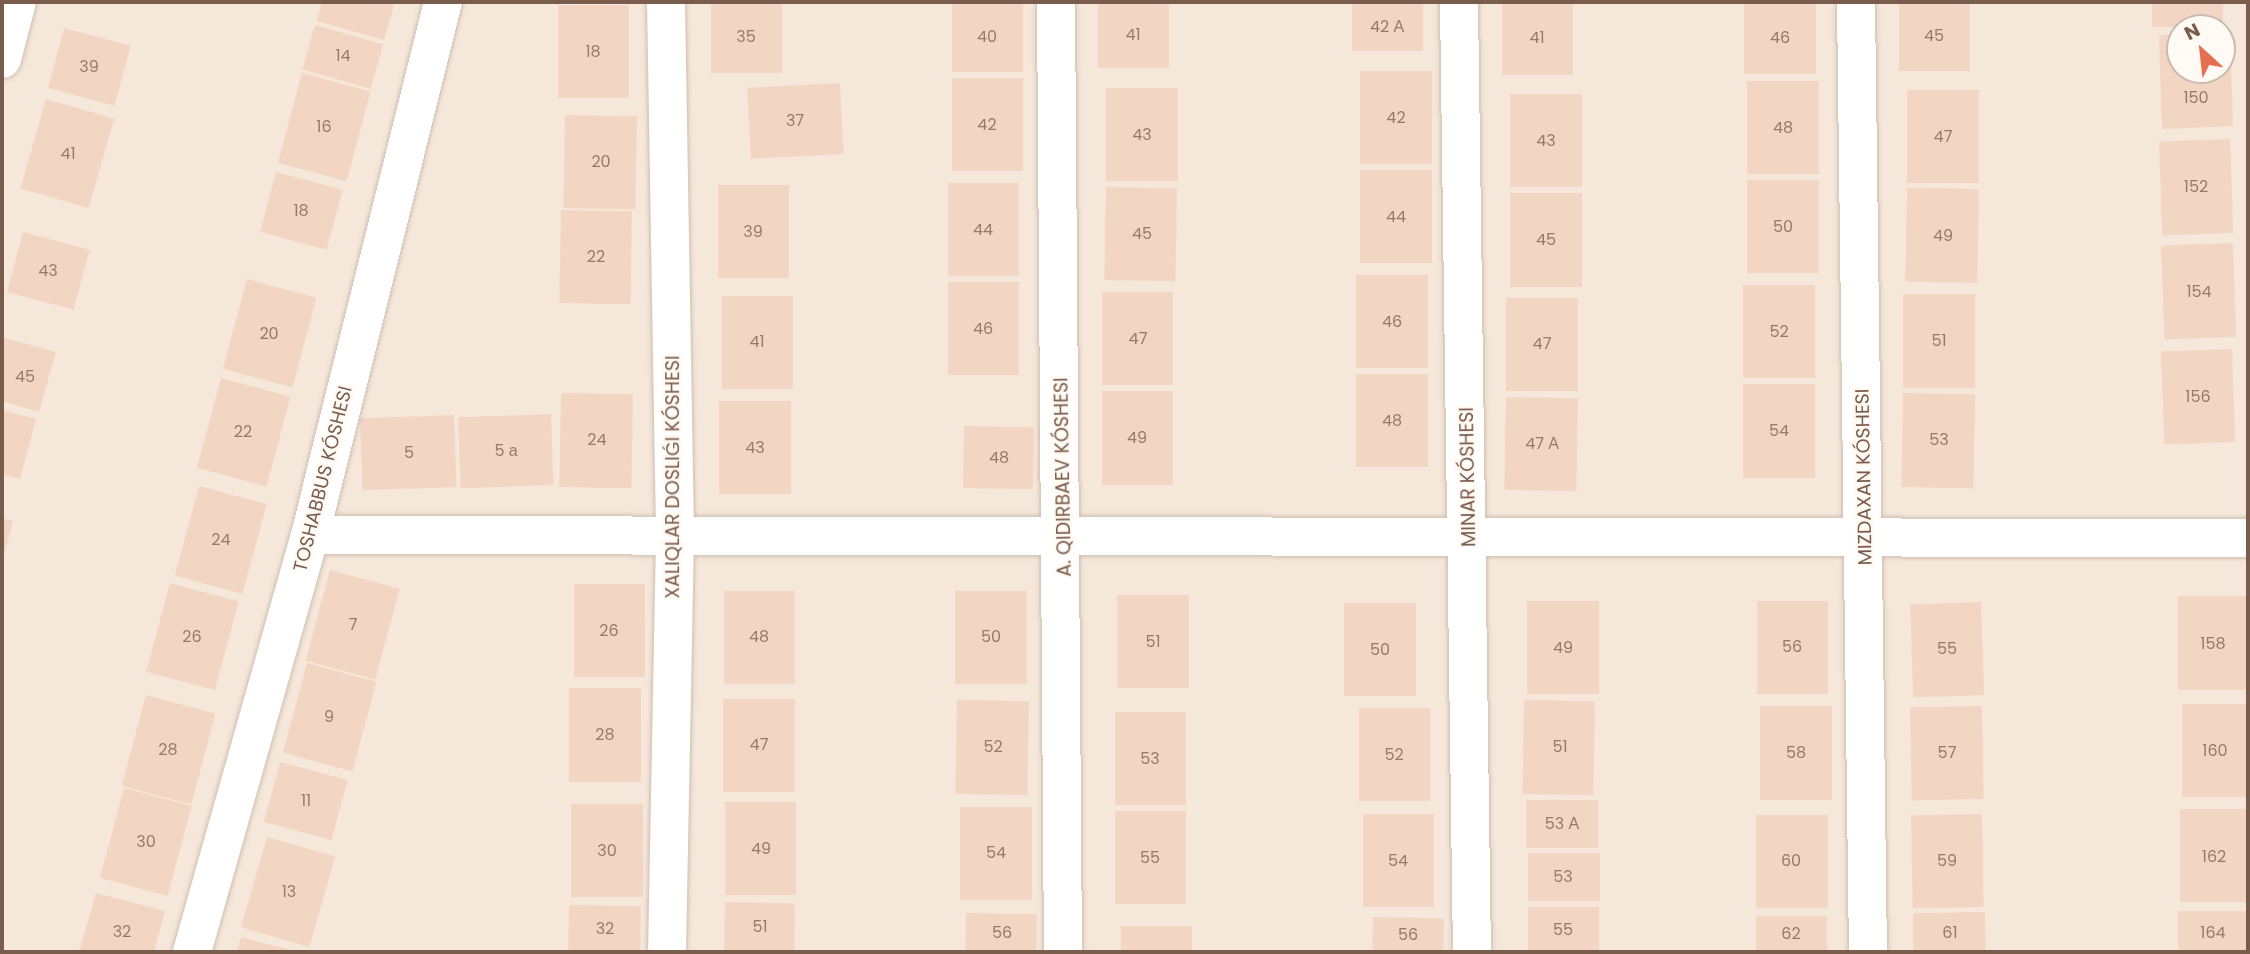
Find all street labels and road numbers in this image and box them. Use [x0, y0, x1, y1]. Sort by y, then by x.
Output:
street label: XALIQLAR DOSLIǴI KÓSHESI [662, 355, 684, 599]
street label: A. QIDIRBAEV KÓSHESI [1050, 377, 1076, 577]
street label: TOSHABBUS KÓSHESI [289, 384, 357, 574]
street label: MIZDAXAN KÓSHESI [1851, 388, 1877, 566]
street label: MINAR KÓSHESI [1455, 407, 1481, 547]

